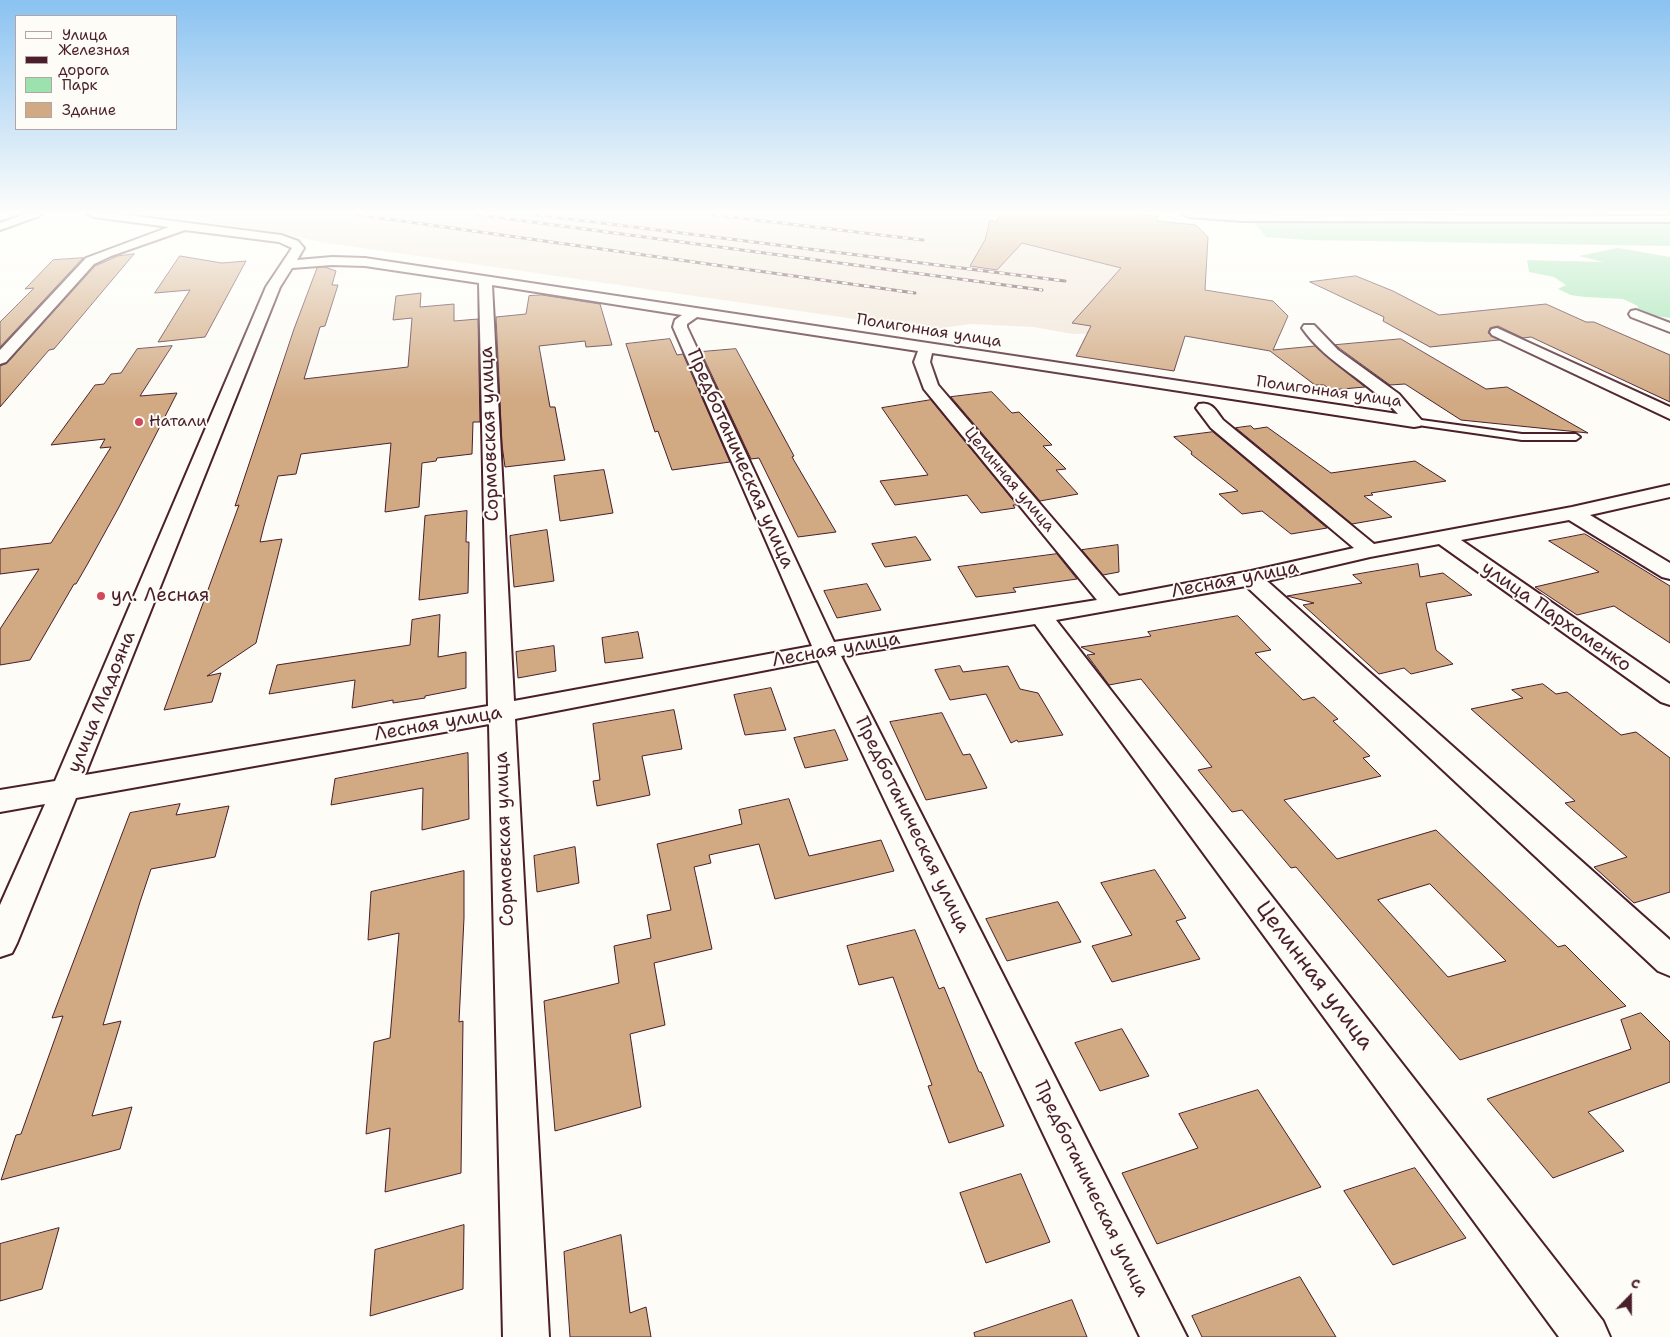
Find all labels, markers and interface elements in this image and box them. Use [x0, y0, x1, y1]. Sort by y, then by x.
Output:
legend [15, 15, 178, 130]
text: Улица [62, 25, 107, 45]
text: Железная дорога [58, 40, 130, 80]
text: Парк [62, 75, 98, 95]
text: Здание [62, 100, 116, 120]
street label: Полигонная улица [855, 310, 1003, 352]
street label: Сормовская улица [476, 346, 504, 522]
street label: Предботаническая улица [681, 346, 799, 572]
street label: Полигонная улица [1255, 372, 1403, 412]
place label: Натали [149, 412, 207, 432]
marker: Натали [133, 416, 145, 428]
street label: Целинная улица [960, 424, 1058, 536]
street label: Лесная улица [1169, 556, 1301, 604]
street label: улица Пархоменко [1477, 557, 1635, 677]
place label: ул. Лесная [111, 585, 210, 607]
marker: ул. Лесная [95, 590, 107, 602]
street label: улица Мадояна [63, 628, 141, 776]
street label: Лесная улица [770, 628, 902, 672]
street label: Лесная улица [372, 702, 504, 746]
street label: Предботаническая улица [850, 713, 974, 937]
street label: Сормовская улица [491, 751, 519, 927]
street label: Целинная улица [1249, 896, 1379, 1056]
street label: Предботаническая улица [1029, 1077, 1153, 1301]
north arrow [1605, 1272, 1655, 1322]
text: С [1628, 1273, 1643, 1293]

